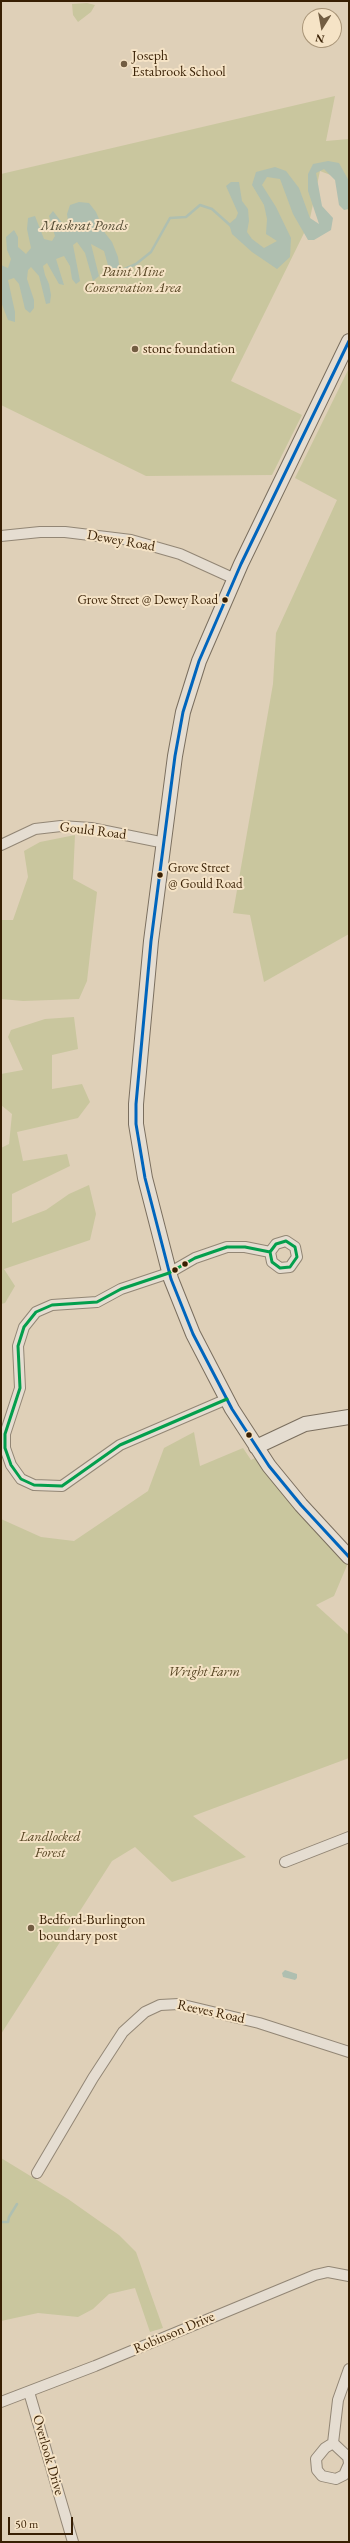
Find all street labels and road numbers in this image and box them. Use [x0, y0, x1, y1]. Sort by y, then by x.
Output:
street label: Dewey Road [86, 527, 156, 555]
street label: Gould Road [59, 819, 127, 843]
street label: Reeves Road [176, 1997, 246, 2027]
street label: Robinson Drive [131, 2308, 217, 2358]
street label: Overlook Drive [29, 2413, 67, 2497]

